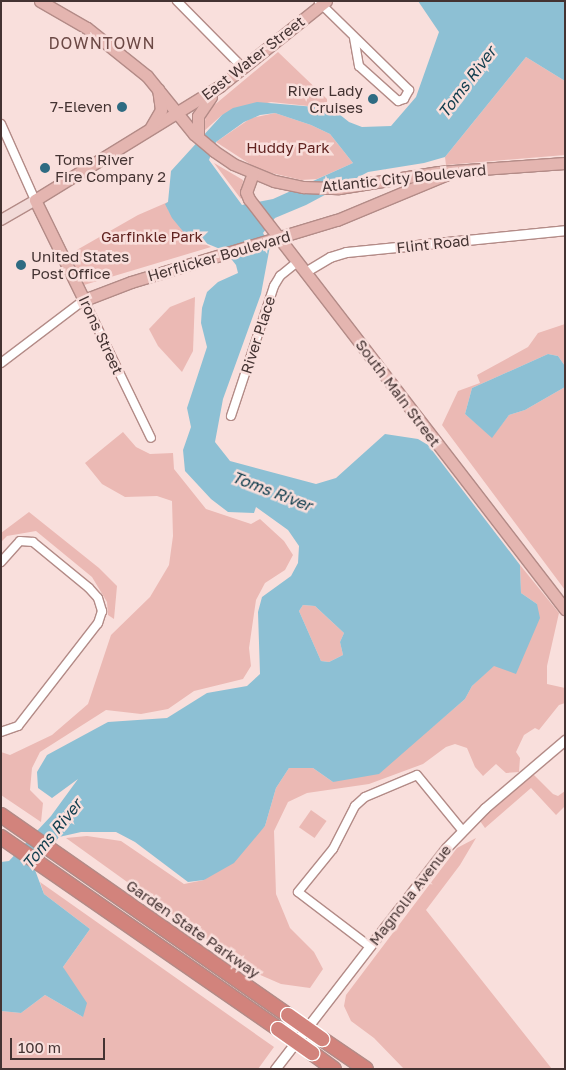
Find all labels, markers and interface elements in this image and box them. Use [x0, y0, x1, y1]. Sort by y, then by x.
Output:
street label: East Water Street [198, 12, 308, 104]
district label: DOWNTOWN [47, 33, 157, 53]
water label: Toms River [434, 43, 500, 121]
place label: River Lady Cruises [288, 81, 363, 116]
marker: River Lady Cruises [367, 93, 379, 105]
place label: 7-Eleven [50, 98, 112, 116]
marker: 7-Eleven [116, 101, 128, 113]
park label: Huddy Park [246, 139, 330, 157]
place label: Toms River Fire Company 2 [55, 150, 166, 185]
street label: Atlantic City Boulevard [321, 160, 487, 196]
marker: Toms River Fire Company 2 [39, 162, 51, 174]
street label: Herflicker Boulevard [146, 227, 292, 285]
park label: Garfinkle Park [101, 228, 203, 246]
street label: Flint Road [396, 231, 470, 257]
place label: United States Post Office [31, 247, 129, 282]
marker: United States Post Office [15, 259, 27, 271]
street label: Irons Street [75, 293, 127, 377]
street label: River Place [237, 294, 279, 376]
street label: South Main Street [352, 336, 444, 450]
water label: Toms River [229, 467, 315, 515]
water label: Toms River [18, 795, 86, 873]
street label: Magnolia Avenue [365, 841, 455, 949]
street label: Garden State Parkway [123, 876, 263, 982]
scale bar [12, 1028, 108, 1060]
text: 100 m [18, 1038, 61, 1056]

